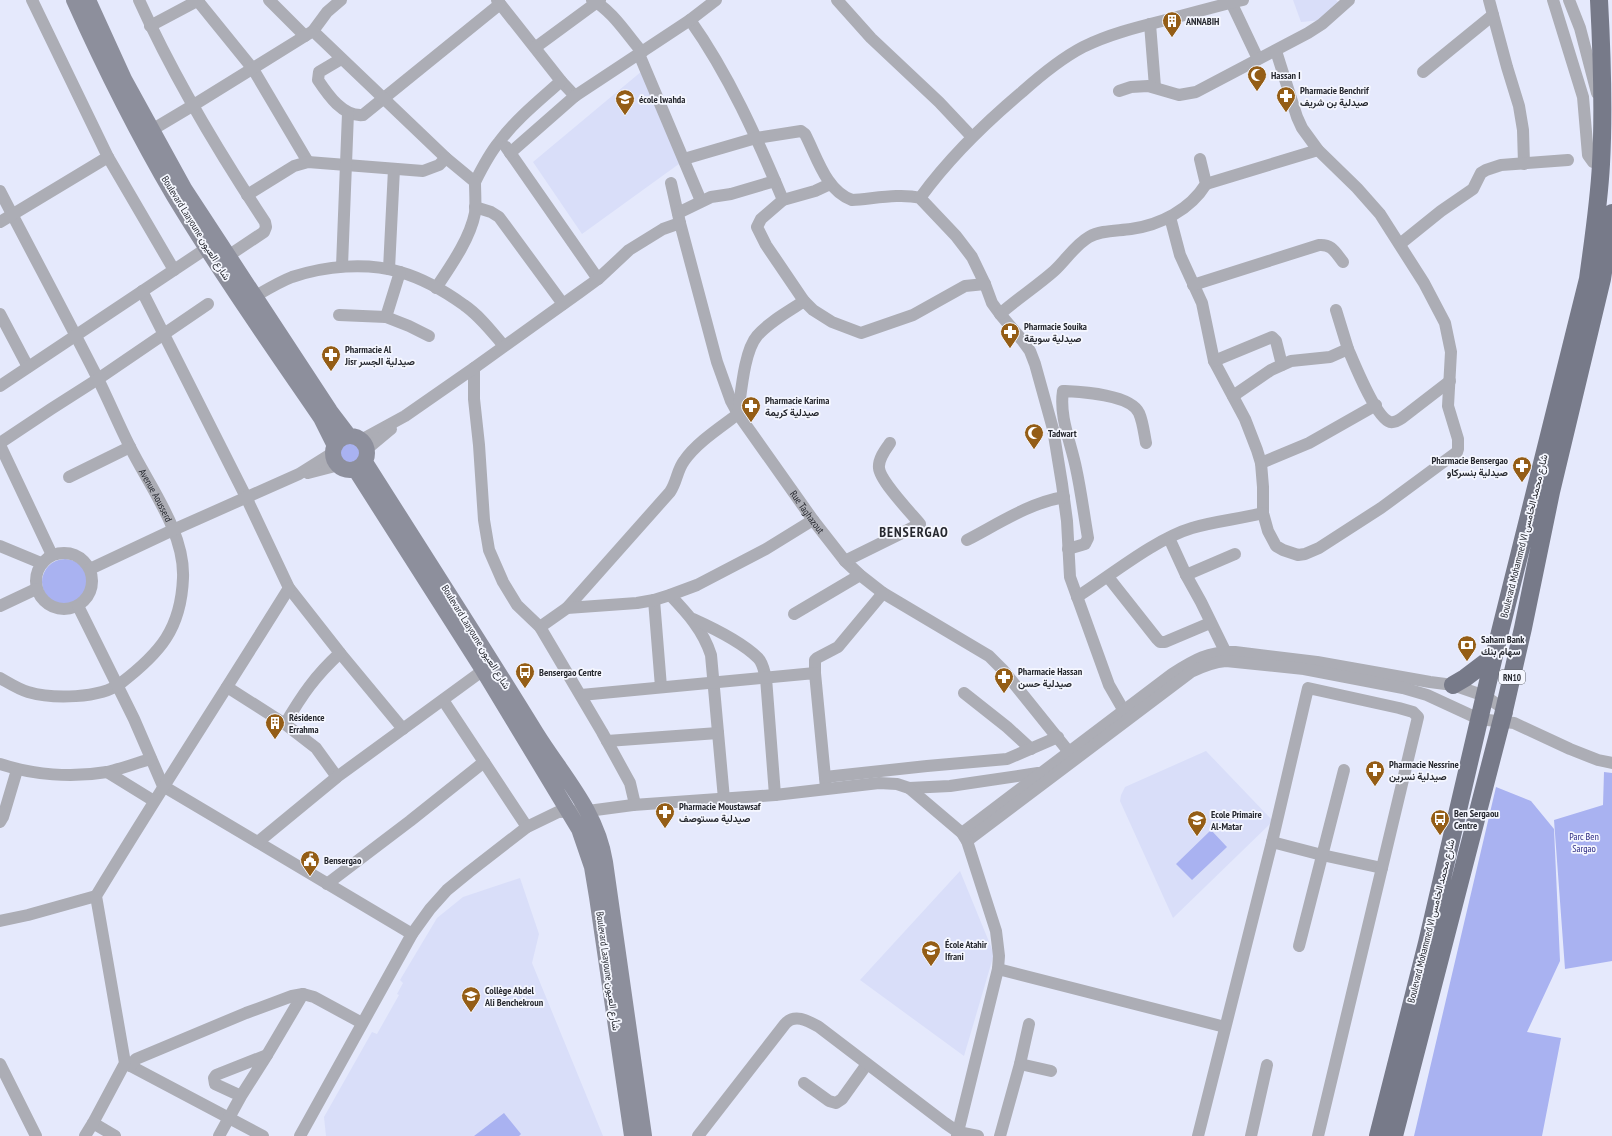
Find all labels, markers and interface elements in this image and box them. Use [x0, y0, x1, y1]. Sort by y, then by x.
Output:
building icon: ANNABIH [1161, 10, 1183, 38]
place label: ANNABIH [1185, 15, 1219, 28]
mosque icon: Hassan I [1246, 64, 1268, 92]
place label: Hassan I [1271, 69, 1301, 82]
place label: Pharmacie Benchrif صيدلية بن شريف [1300, 84, 1370, 109]
pharmacy icon: Pharmacie Benchrif صيدلية بن شريف [1275, 85, 1297, 113]
school or university icon: école lwahda [614, 88, 636, 116]
place label: école lwahda [639, 93, 685, 106]
street label: Boulevard Laayoune شارع العيون [159, 174, 233, 283]
place label: Pharmacie Souika صيدلية سويقة [1024, 320, 1087, 345]
pharmacy icon: Pharmacie Souika صيدلية سويقة [999, 321, 1021, 349]
place label: Pharmacie Al Jisr صيدلية الجسر [344, 343, 416, 368]
pharmacy icon: Pharmacie Al Jisr صيدلية الجسر [320, 344, 342, 372]
place label: Pharmacie Karima صيدلية كريمة [765, 394, 829, 419]
pharmacy icon: Pharmacie Karima صيدلية كريمة [740, 395, 762, 423]
mosque icon: Tadwart [1023, 422, 1045, 450]
place label: Tadwart [1048, 427, 1077, 440]
street label: Boulevard Mohammed VI شارع محمد الخامس [1497, 453, 1551, 619]
place label: Pharmacie Bensergao صيدلية بنسركاو [1431, 454, 1509, 479]
pharmacy icon: Pharmacie Bensergao صيدلية بنسركاو [1511, 455, 1533, 483]
street label: Avenue Aousserd [136, 466, 176, 524]
street label: Rue Taghazout [787, 488, 828, 536]
district label: BENSERGAO [879, 523, 949, 541]
street label: Boulevard Laayoune شارع العيون [439, 583, 513, 692]
place label: Saham Bank سهام بنك [1481, 633, 1525, 658]
bank icon: Saham Bank سهام بنك [1456, 634, 1478, 662]
bus stop icon: Bensergao Centre [514, 661, 536, 689]
place label: Pharmacie Hassan صيدلية حسن [1018, 665, 1083, 690]
place label: Bensergao Centre [539, 666, 602, 679]
pharmacy icon: Pharmacie Hassan صيدلية حسن [993, 666, 1015, 694]
road number: RN10 [1499, 670, 1525, 684]
place label: Résidence Errahma [289, 711, 325, 736]
building icon: Résidence Errahma [264, 712, 286, 740]
place label: Pharmacie Nessrine صيدلية نسرين [1389, 758, 1459, 783]
pharmacy icon: Pharmacie Nessrine صيدلية نسرين [1364, 759, 1386, 787]
place label: Pharmacie Moustawsaf صيدلية مستوصف [679, 800, 762, 825]
pharmacy icon: Pharmacie Moustawsaf صيدلية مستوصف [654, 801, 676, 829]
place label: Ben Sergaou Centre [1454, 807, 1499, 832]
place label: Ecole Primaire Al-Matar [1210, 808, 1262, 833]
bus stop icon: Ben Sergaou Centre [1429, 808, 1451, 836]
school or university icon: Ecole Primaire Al-Matar [1186, 809, 1208, 837]
park label: Parc Ben Sargao [1569, 830, 1599, 855]
street label: Boulevard Mohammed VI شارع محمد الخامس [1404, 838, 1458, 1004]
public building icon: Bensergao [299, 849, 321, 877]
place label: Bensergao [324, 854, 362, 867]
street label: Boulevard Laayoune شأرع العيون [593, 911, 623, 1032]
place label: École Atahir Ifrani [945, 938, 987, 963]
school or university icon: École Atahir Ifrani [920, 939, 942, 967]
place label: Collège Abdel Ali Benchekroun [484, 984, 544, 1009]
school or university icon: Collège Abdel Ali Benchekroun [460, 985, 482, 1013]

